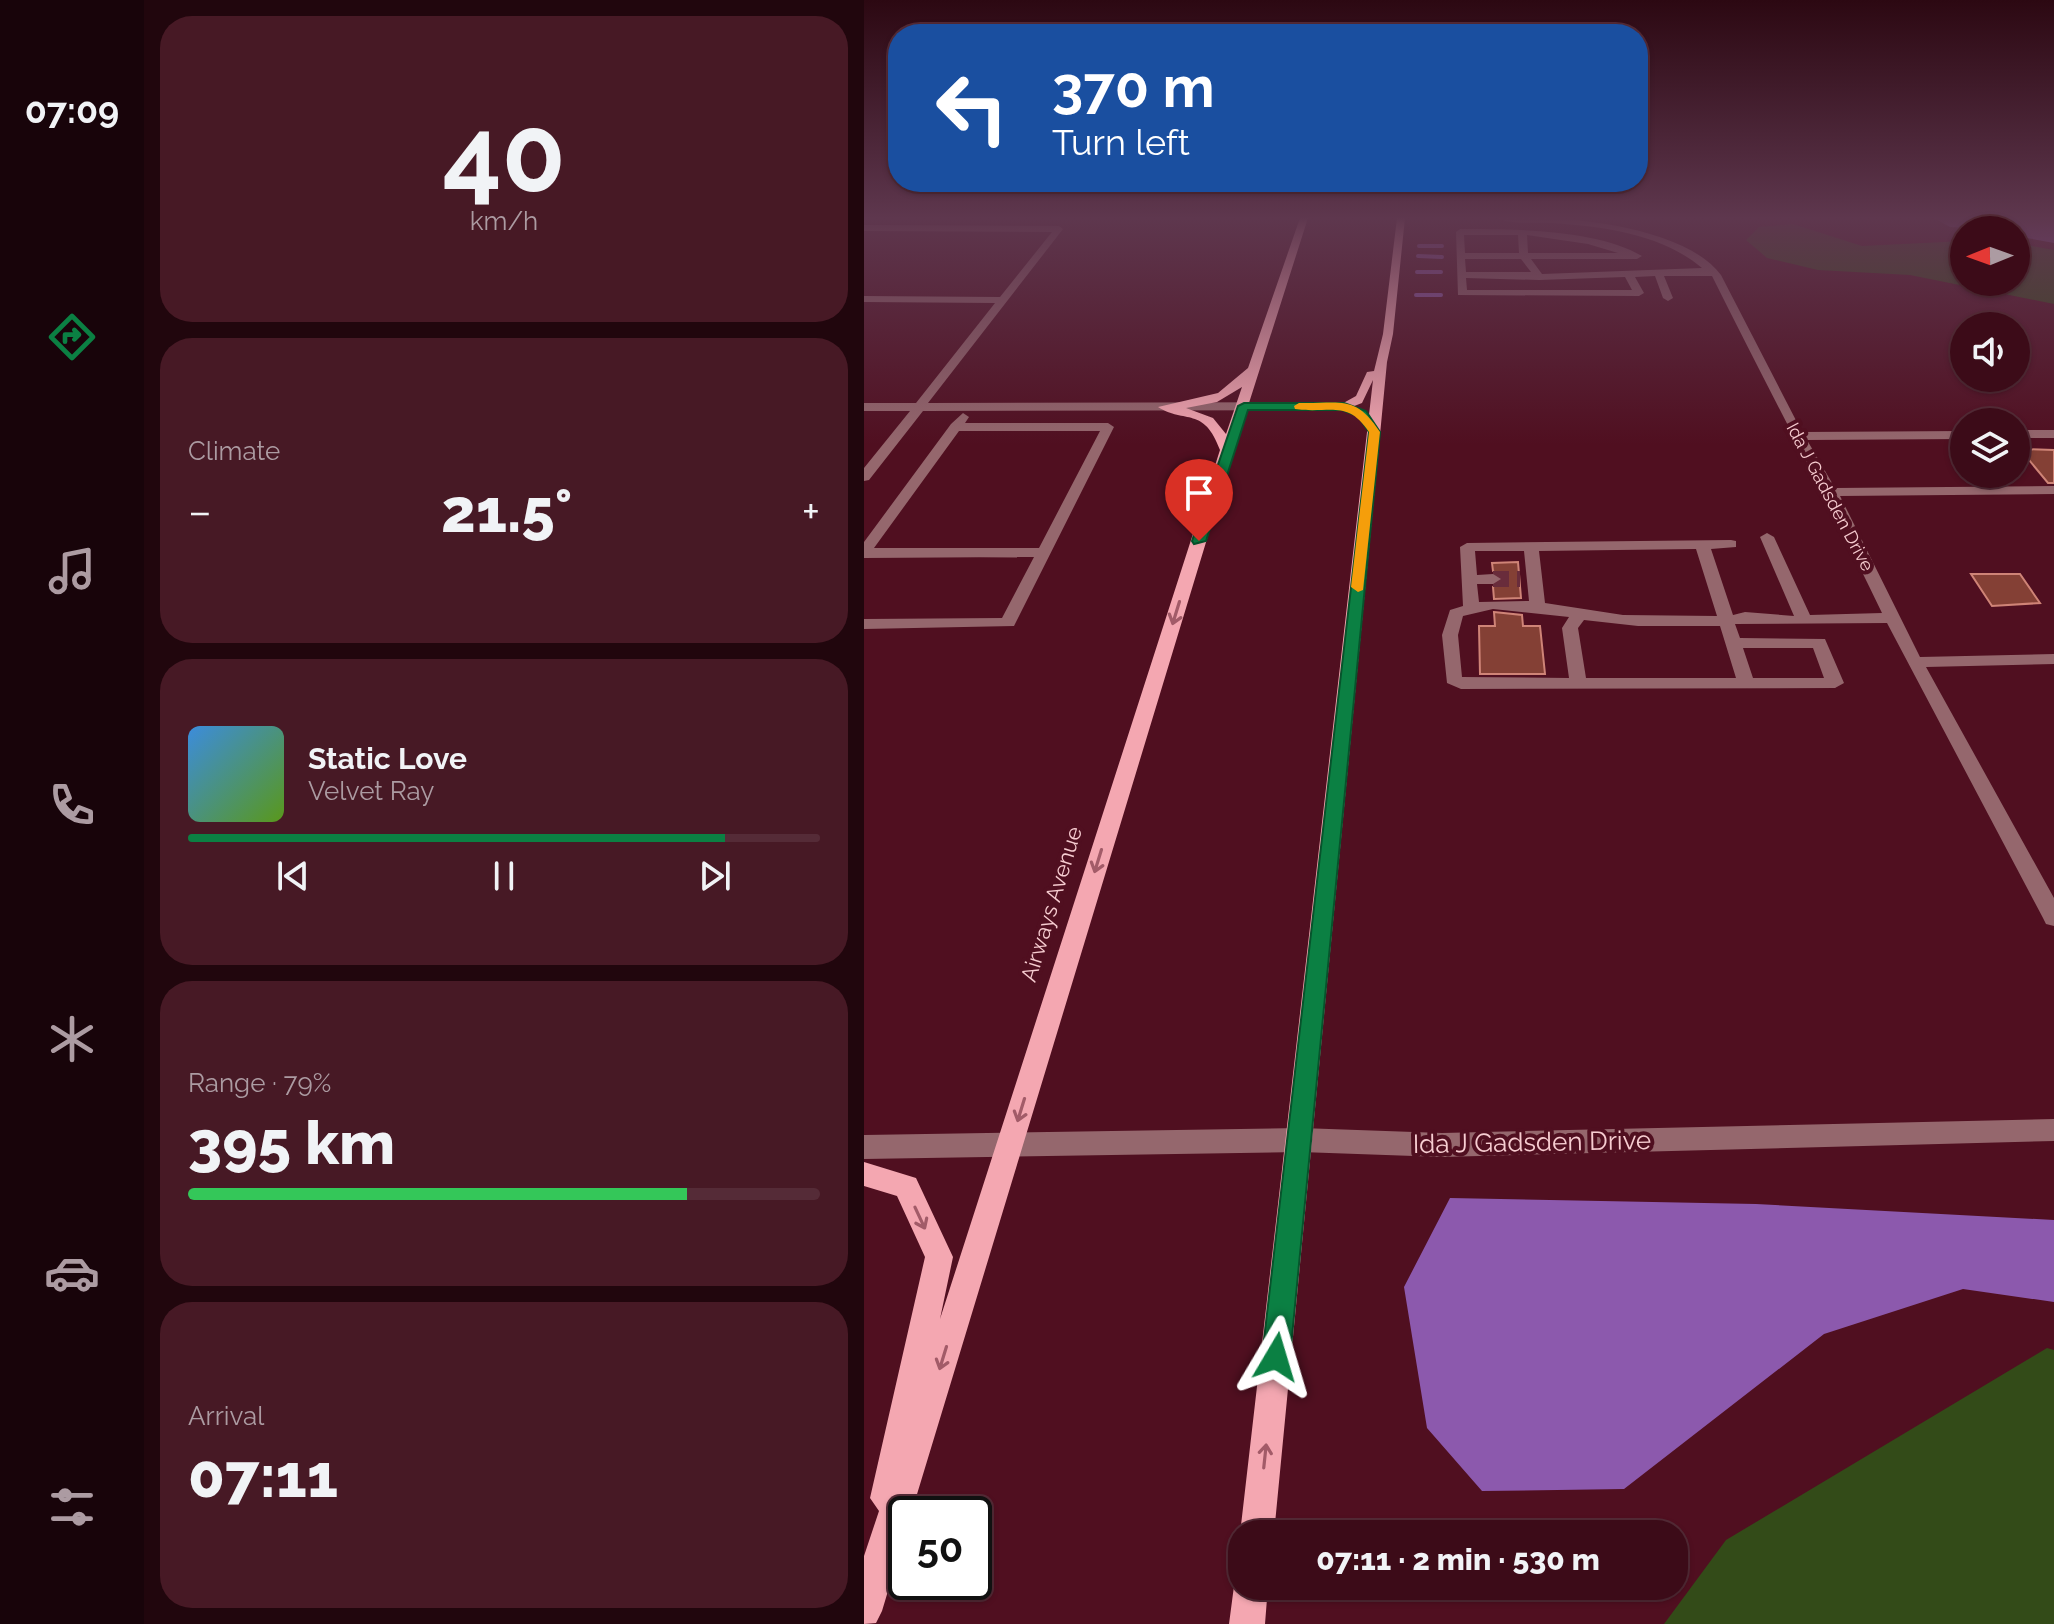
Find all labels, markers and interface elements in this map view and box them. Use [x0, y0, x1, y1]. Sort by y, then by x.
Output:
text: 370 m [1052, 54, 1215, 120]
icon: left [920, 56, 1024, 160]
text: 07:09 [25, 89, 119, 131]
text: 40 [442, 93, 566, 215]
text: Turn left [1052, 121, 1190, 163]
text: km/h [470, 206, 538, 236]
north arrow [1950, 216, 2030, 296]
map controls [1950, 216, 2030, 488]
icon: directions [44, 309, 100, 365]
button: sound [1950, 312, 2030, 392]
button: layers [1950, 408, 2030, 488]
street label: Ida J Gadsden Drive [1782, 419, 1879, 575]
text: Climate [188, 436, 280, 466]
pin [1165, 459, 1233, 541]
icon: arrive [1177, 471, 1221, 515]
text: 21.5° [441, 476, 572, 546]
text: − [188, 486, 212, 537]
text: + [802, 486, 820, 537]
icon: music [44, 543, 100, 599]
one-way arrow [1168, 600, 1183, 626]
text: Static Love [308, 741, 467, 776]
text: Velvet Ray [308, 776, 434, 806]
icon: phone [44, 777, 100, 833]
street label: Airways Avenue [1015, 823, 1087, 985]
one-way arrow [1090, 849, 1105, 874]
icon: previous [271, 854, 315, 898]
icon: pause [482, 854, 526, 898]
icon: next [693, 854, 737, 898]
icon: climate [44, 1011, 100, 1067]
text: Range · 79% [188, 1068, 331, 1098]
one-way arrow [1012, 1097, 1027, 1122]
text: 395 km [188, 1108, 395, 1178]
street label: Ida J Gadsden Drive [1413, 1125, 1651, 1159]
one-way arrow [913, 1206, 928, 1230]
icon: car [44, 1245, 100, 1301]
position arrow [1234, 1315, 1318, 1399]
one-way arrow [935, 1344, 950, 1370]
text: Arrival [188, 1401, 264, 1431]
text: 07:11 [188, 1441, 338, 1511]
one-way arrow [1258, 1444, 1273, 1470]
icon: filters [44, 1479, 100, 1535]
speed limit sign: 50 [888, 1496, 992, 1600]
text: 07:11 · 2 min · 530 m [1316, 1542, 1600, 1577]

